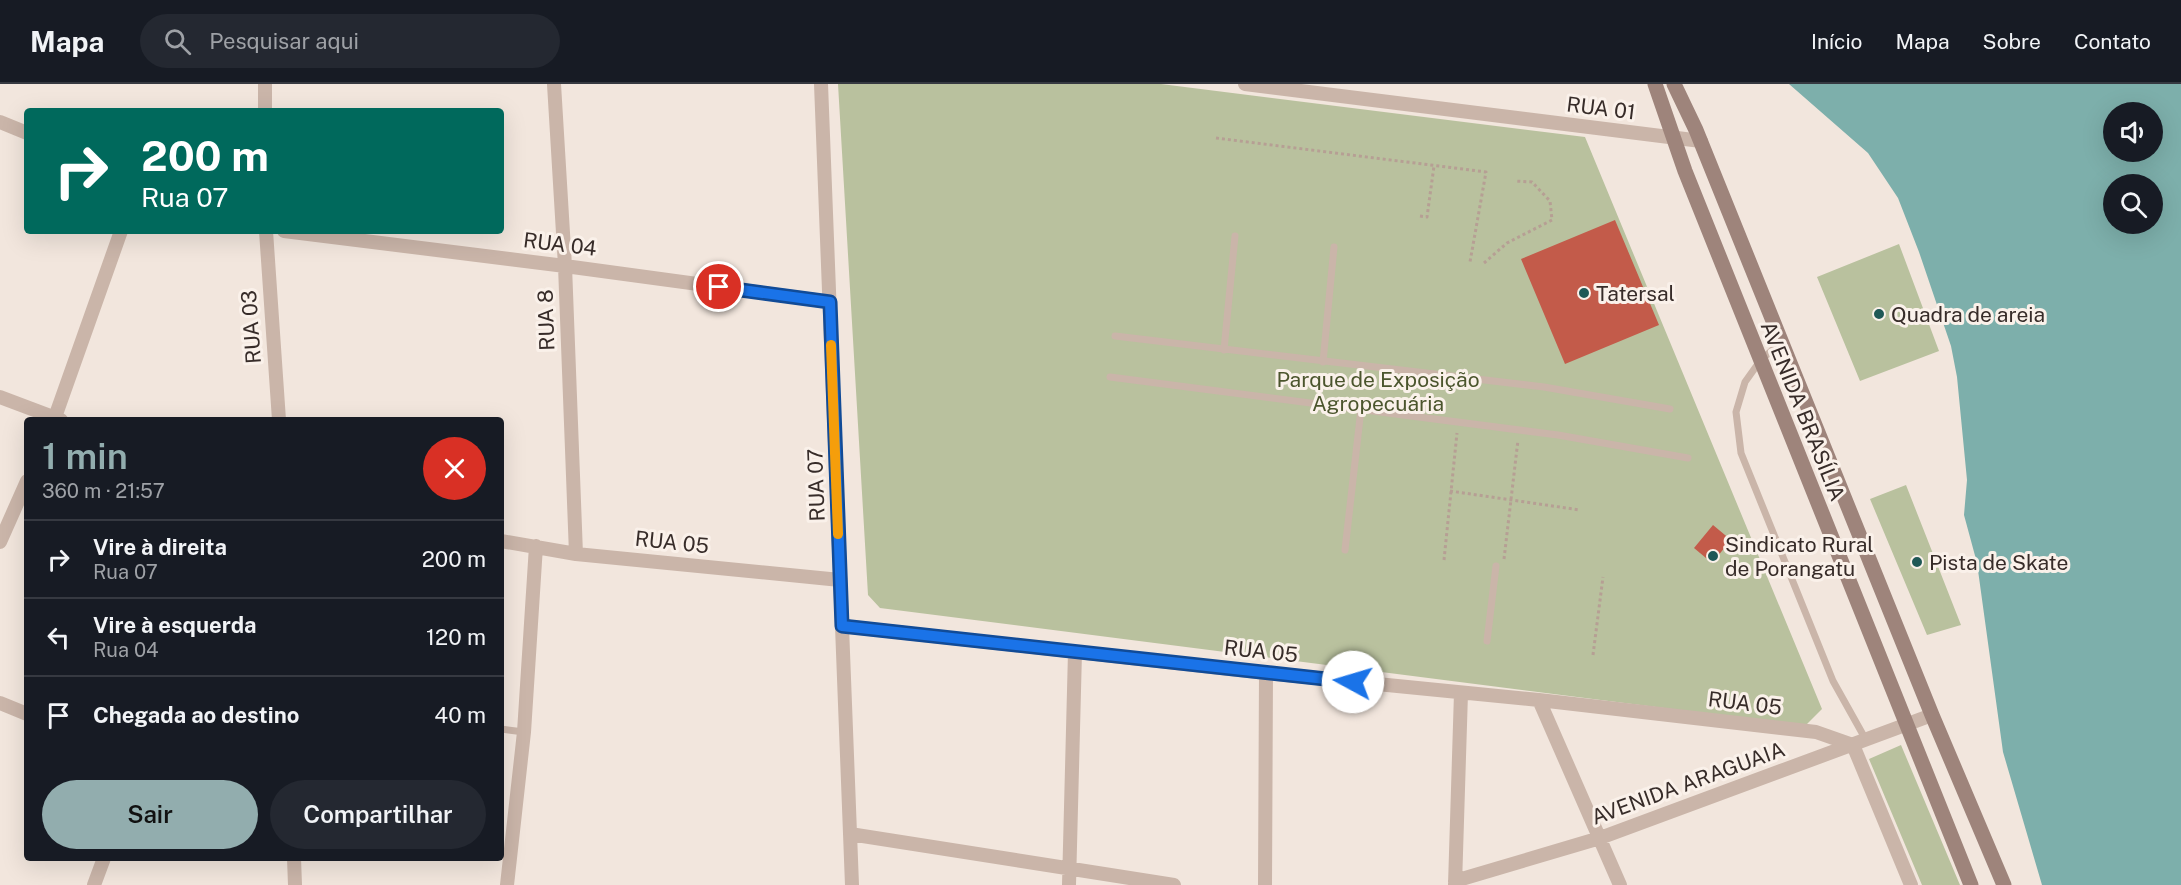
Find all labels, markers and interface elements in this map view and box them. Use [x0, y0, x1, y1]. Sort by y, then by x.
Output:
search box [140, 14, 560, 68]
text: Mapa [30, 25, 104, 58]
icon: search [161, 25, 194, 58]
text: Pesquisar aqui [209, 28, 359, 54]
text: Início [1811, 29, 1862, 54]
text: Mapa [1895, 29, 1950, 54]
text: Sobre [1983, 29, 2041, 54]
text: Contato [2074, 29, 2151, 54]
street label: RUA 01 [1565, 91, 1637, 125]
map controls [2103, 102, 2163, 234]
button: sound [2103, 102, 2163, 162]
text: 200 m [141, 131, 269, 180]
icon: right [42, 132, 120, 210]
button: search [2103, 174, 2163, 234]
text: Rua 07 [141, 181, 228, 213]
street label: RUA 04 [522, 227, 598, 261]
pin [693, 261, 744, 312]
icon: arrive [702, 270, 735, 303]
place label: Tatersal [1596, 281, 1675, 306]
marker: Tatersal [1577, 286, 1591, 300]
street label: RUA 03 [236, 289, 266, 365]
street label: RUA 8 [532, 289, 560, 351]
place label: Quadra de areia [1891, 302, 2045, 327]
marker: Quadra de areia [1872, 307, 1886, 321]
street label: AVENIDA BRASÍLIA [1756, 317, 1851, 505]
park label: Parque de Exposição Agropecuária [1276, 367, 1480, 416]
text: 1 min [42, 435, 128, 477]
button: close [423, 437, 486, 500]
street label: RUA 07 [802, 448, 830, 522]
text: 360 m · 21:57 [42, 479, 165, 503]
street label: RUA 05 [634, 526, 710, 558]
place label: Sindicato Rural de Porangatu [1725, 532, 1874, 581]
text: Vire à direita [93, 534, 227, 560]
icon: right [42, 543, 75, 576]
text: 200 m [422, 546, 486, 572]
marker: Sindicato Rural de Porangatu [1706, 549, 1720, 563]
place label: Pista de Skate [1929, 550, 2068, 575]
marker: Pista de Skate [1910, 555, 1924, 569]
text: Rua 07 [93, 560, 158, 584]
text: Vire à esquerda [93, 612, 257, 638]
icon: left [42, 621, 75, 654]
text: 120 m [426, 624, 486, 650]
street label: RUA 05 [1223, 635, 1299, 667]
text: Rua 04 [93, 638, 159, 662]
position arrow [1321, 650, 1385, 714]
street label: RUA 05 [1707, 686, 1783, 720]
icon: arrive [42, 699, 75, 732]
text: Chegada ao destino [93, 702, 299, 728]
text: 40 m [434, 702, 486, 728]
street label: AVENIDA ARAGUAIA [1588, 736, 1788, 830]
button: Sair [42, 780, 258, 849]
button: Compartilhar [270, 780, 486, 849]

